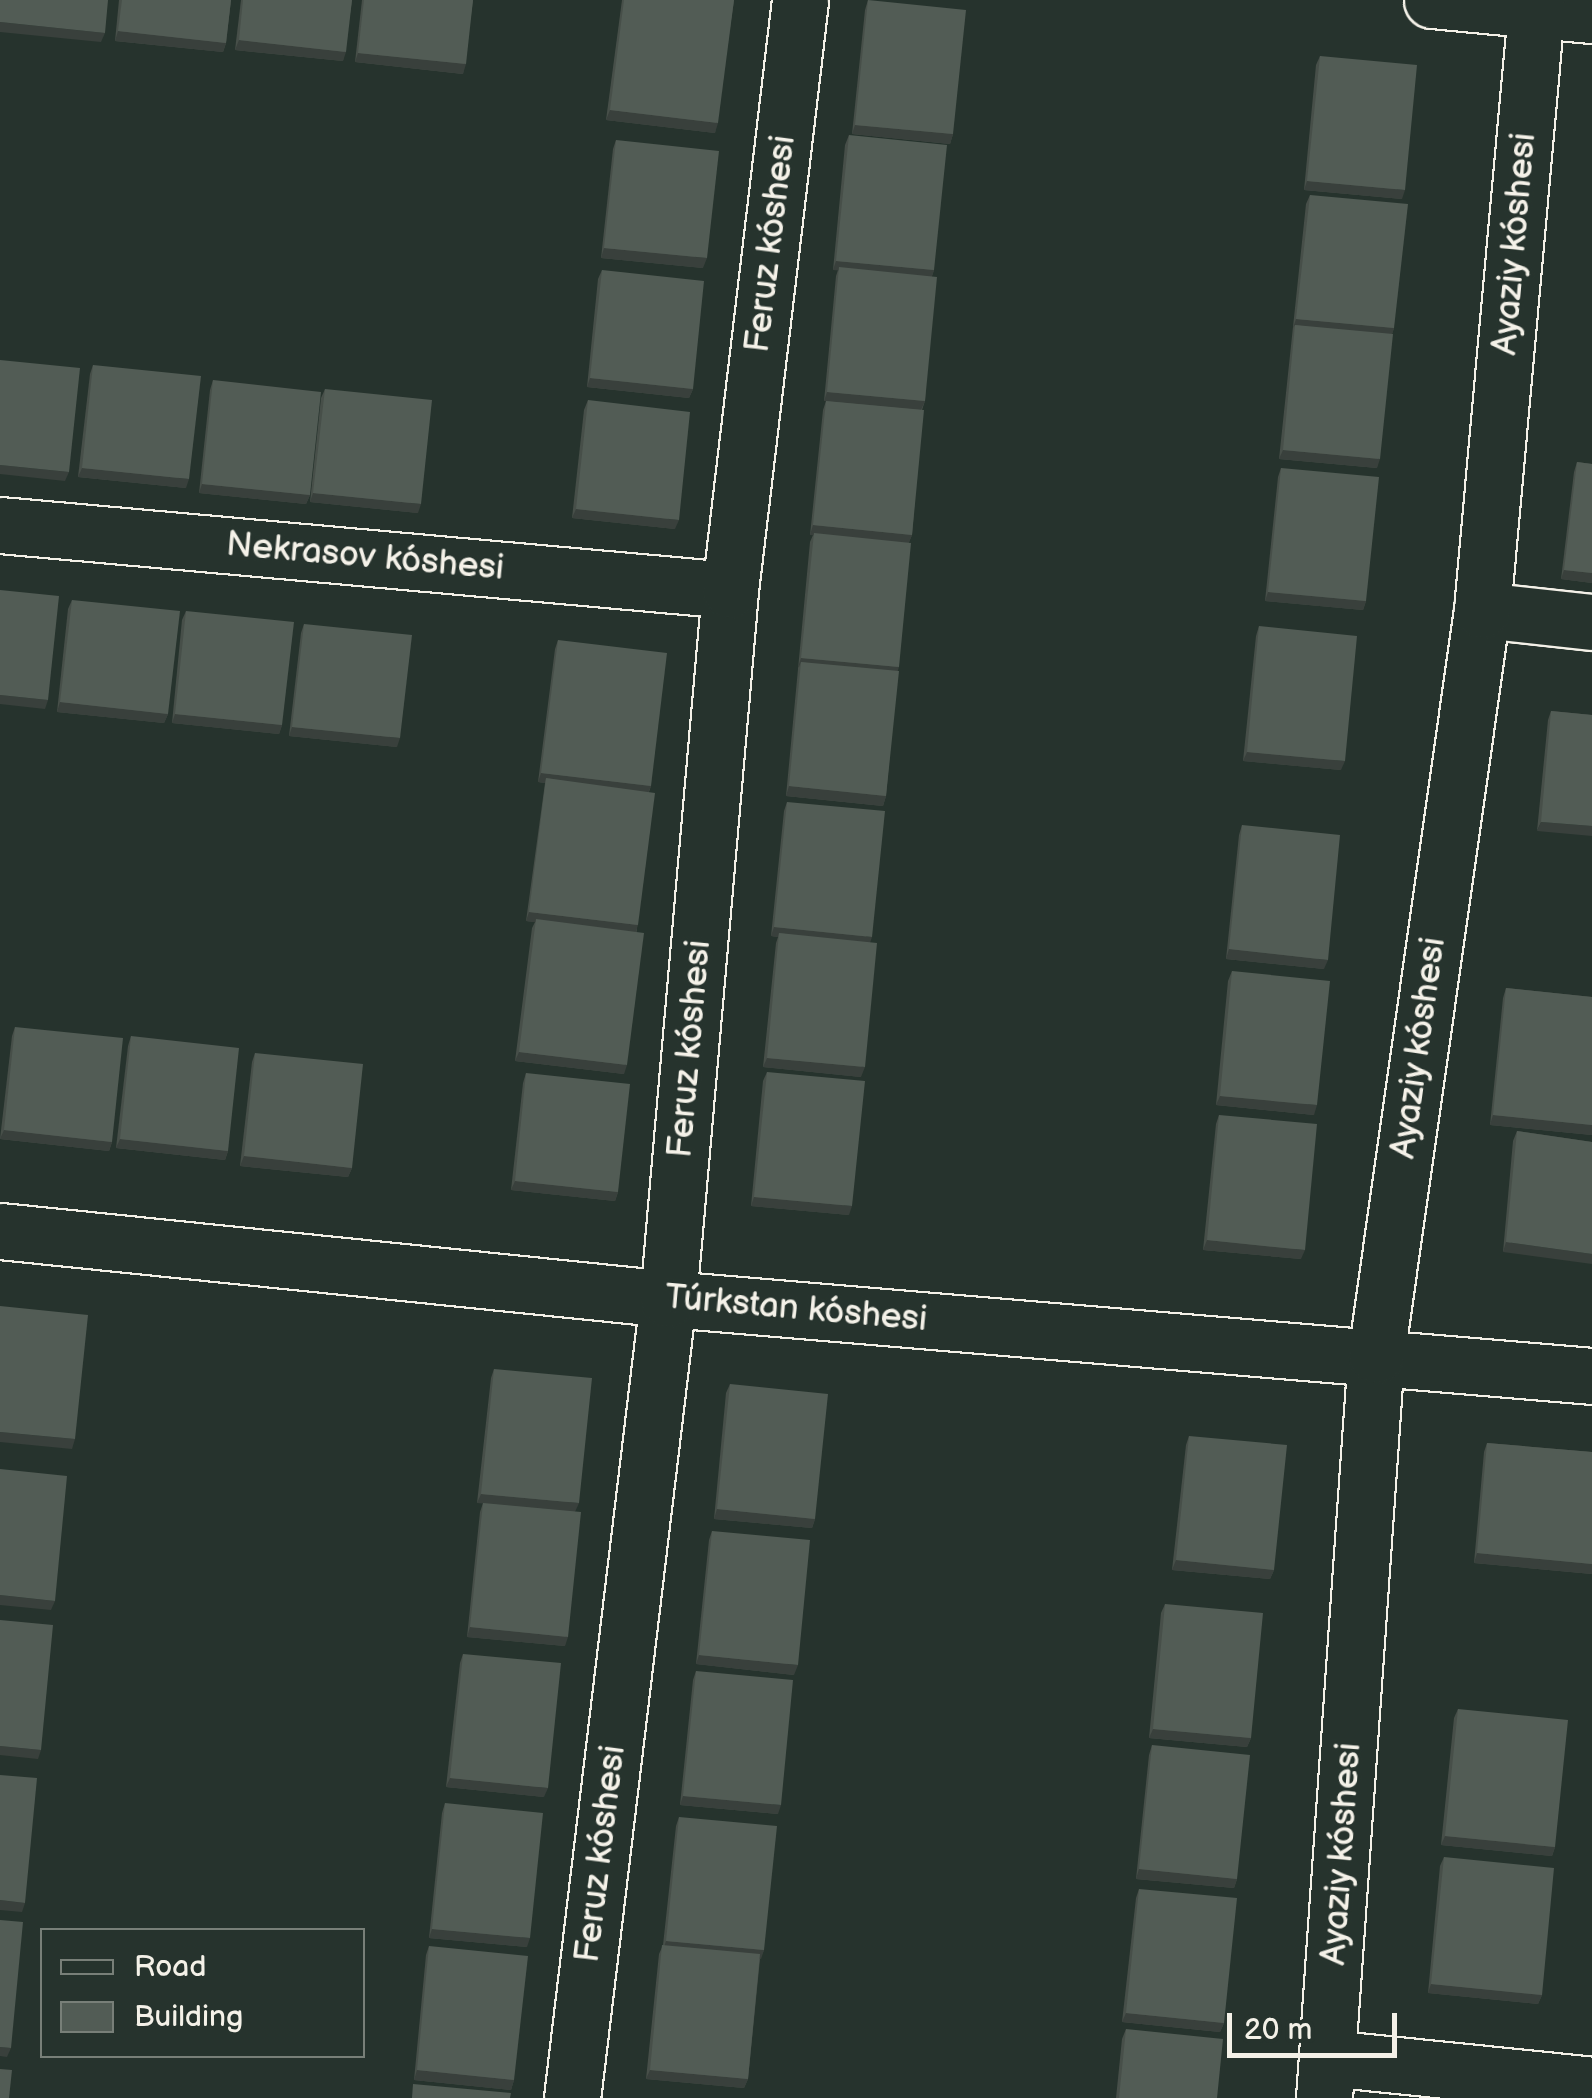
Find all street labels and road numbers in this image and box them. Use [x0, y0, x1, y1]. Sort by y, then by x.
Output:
street label: Ayaziy kóshesi [1484, 130, 1546, 358]
street label: Feruz kóshesi [737, 133, 805, 355]
street label: Nekrasov kóshesi [224, 524, 506, 590]
street label: Ayaziy kóshesi [1383, 934, 1455, 1162]
street label: Feruz kóshesi [660, 938, 720, 1160]
street label: Túrkstan kóshesi [663, 1277, 929, 1341]
street label: Ayaziy kóshesi [1313, 1740, 1371, 1968]
street label: Feruz kóshesi [567, 1743, 635, 1965]

